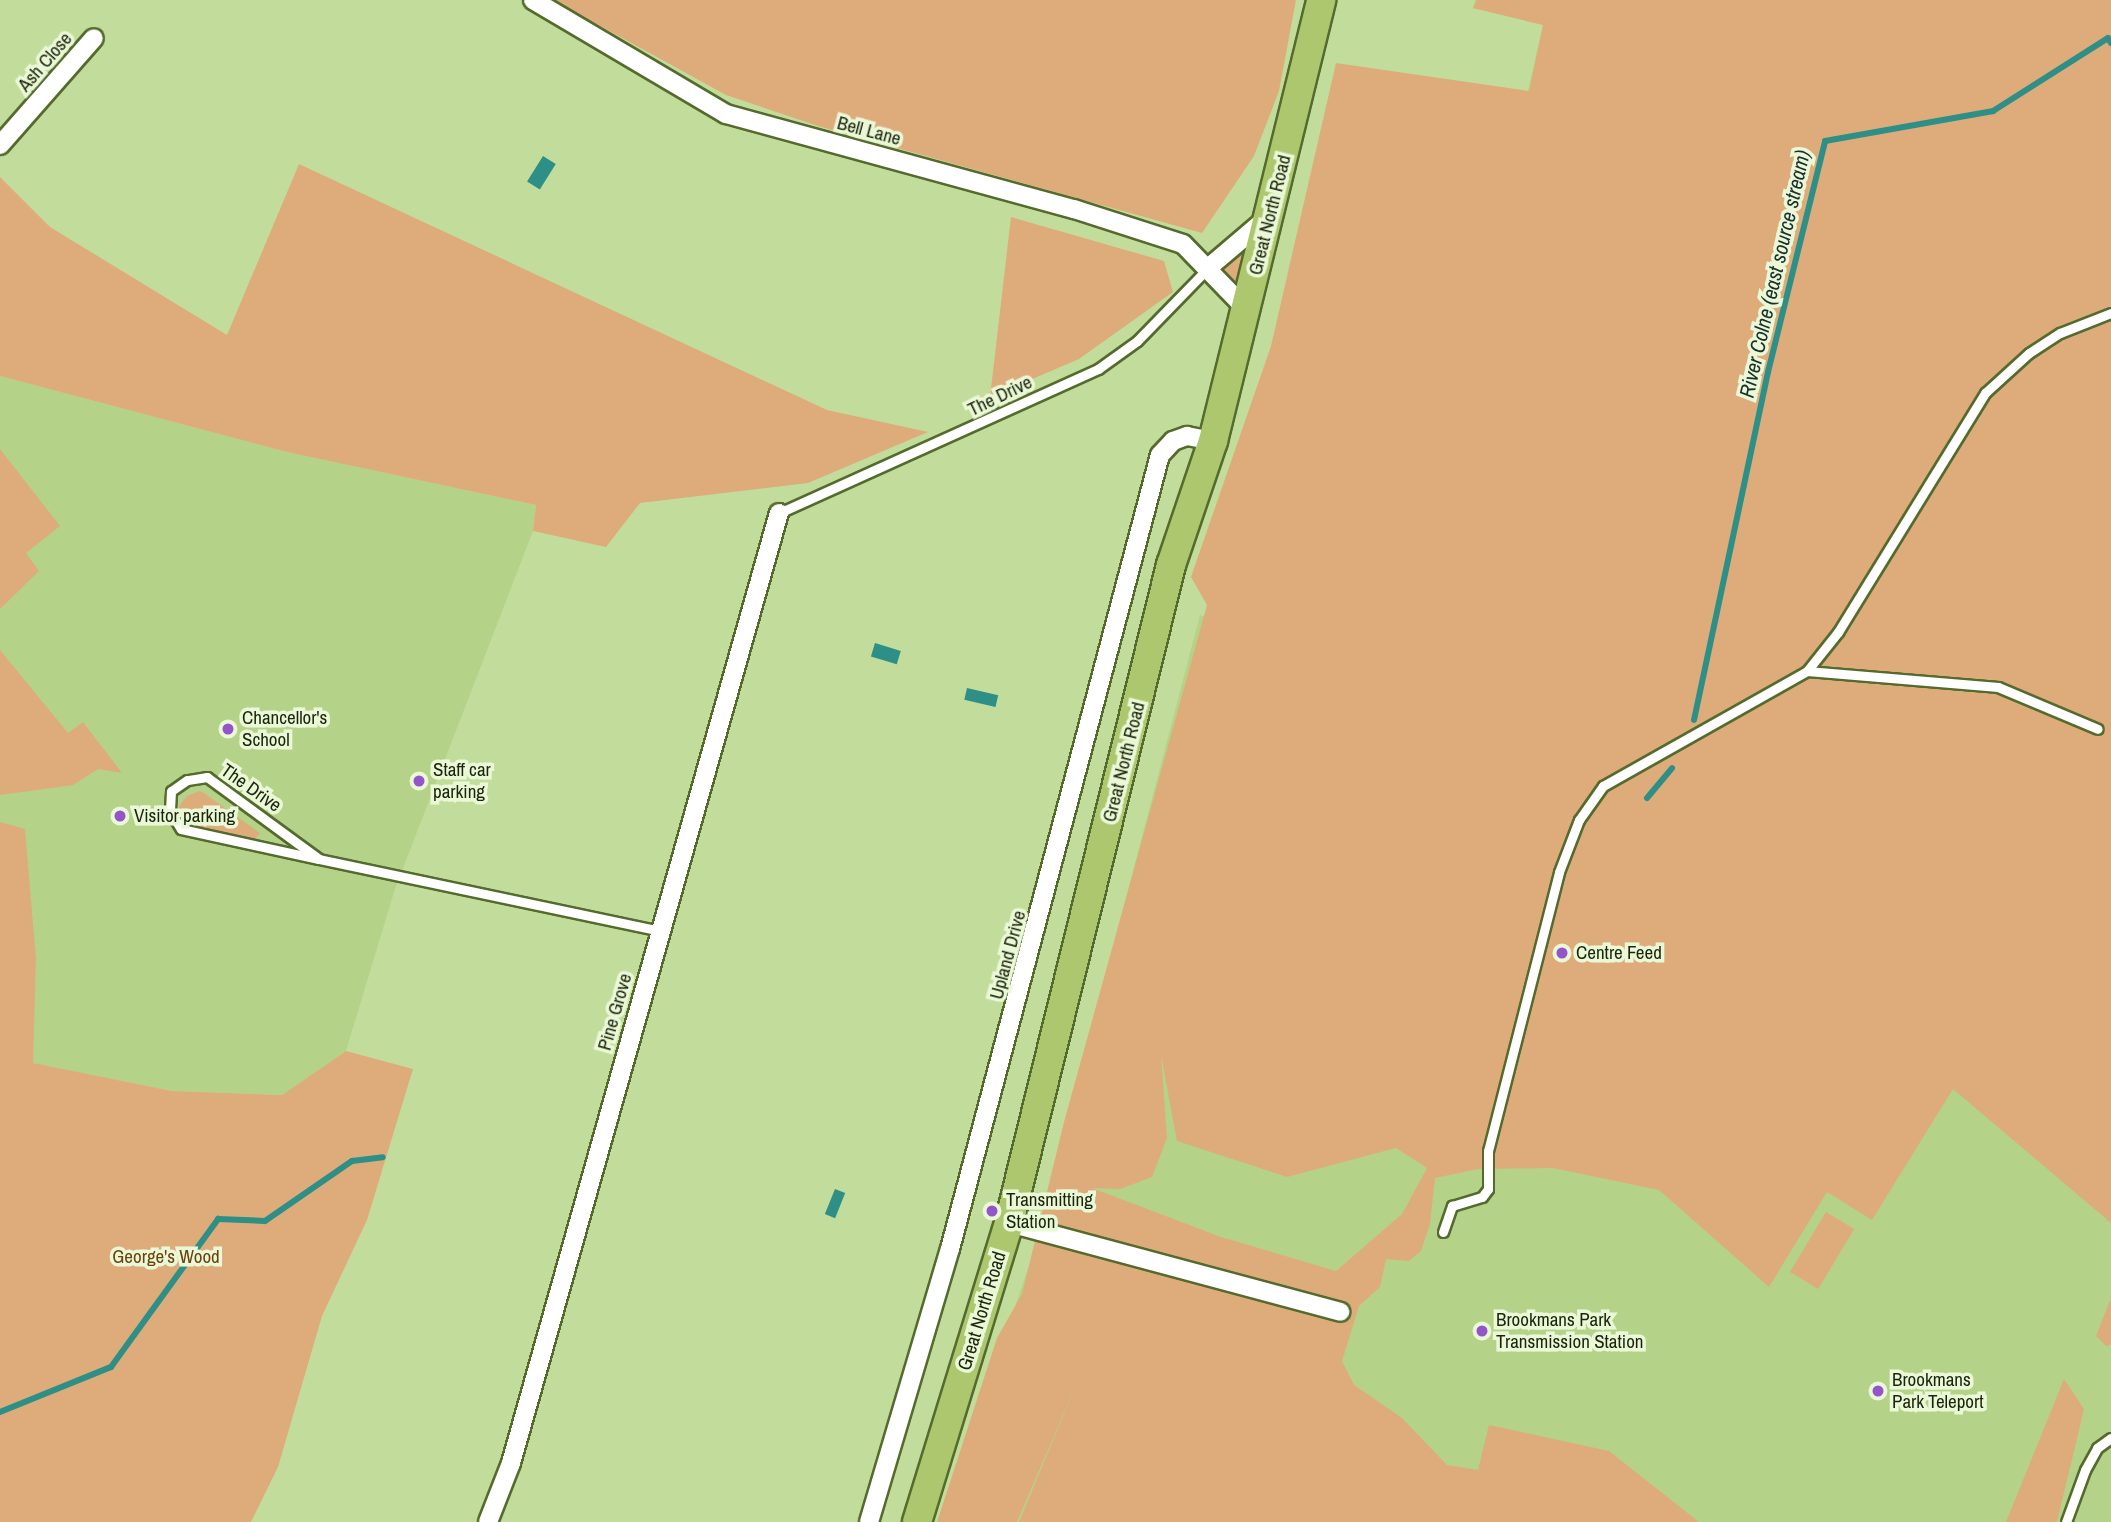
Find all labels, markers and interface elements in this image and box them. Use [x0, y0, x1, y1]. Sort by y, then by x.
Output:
street label: Ash Close [13, 28, 77, 96]
street label: Bell Lane [835, 112, 903, 150]
water label: River Colne (east source stream) [1734, 148, 1816, 400]
street label: Great North Road [1244, 153, 1296, 277]
street label: The Drive [964, 371, 1036, 421]
street label: Great North Road [1098, 700, 1150, 824]
place label: Chancellor's School [242, 707, 327, 751]
marker: Chancellor's School [220, 721, 236, 737]
street label: The Drive [216, 759, 286, 817]
place label: Staff car parking [433, 759, 491, 803]
marker: Staff car parking [411, 773, 427, 789]
place label: Visitor parking [134, 805, 235, 827]
marker: Visitor parking [112, 808, 128, 824]
street label: Upland Drive [985, 908, 1031, 1002]
place label: Centre Feed [1576, 942, 1662, 964]
marker: Centre Feed [1554, 945, 1570, 961]
street label: Pine Grove [593, 971, 637, 1053]
place label: Transmitting Station [1006, 1189, 1093, 1233]
marker: Transmitting Station [984, 1203, 1000, 1219]
park label: George's Wood [112, 1246, 220, 1268]
street label: Great North Road [953, 1249, 1011, 1373]
place label: Brookmans Park Transmission Station [1496, 1309, 1644, 1353]
marker: Brookmans Park Transmission Station [1474, 1323, 1490, 1339]
place label: Brookmans Park Teleport [1892, 1369, 1984, 1413]
marker: Brookmans Park Teleport [1870, 1383, 1886, 1399]

